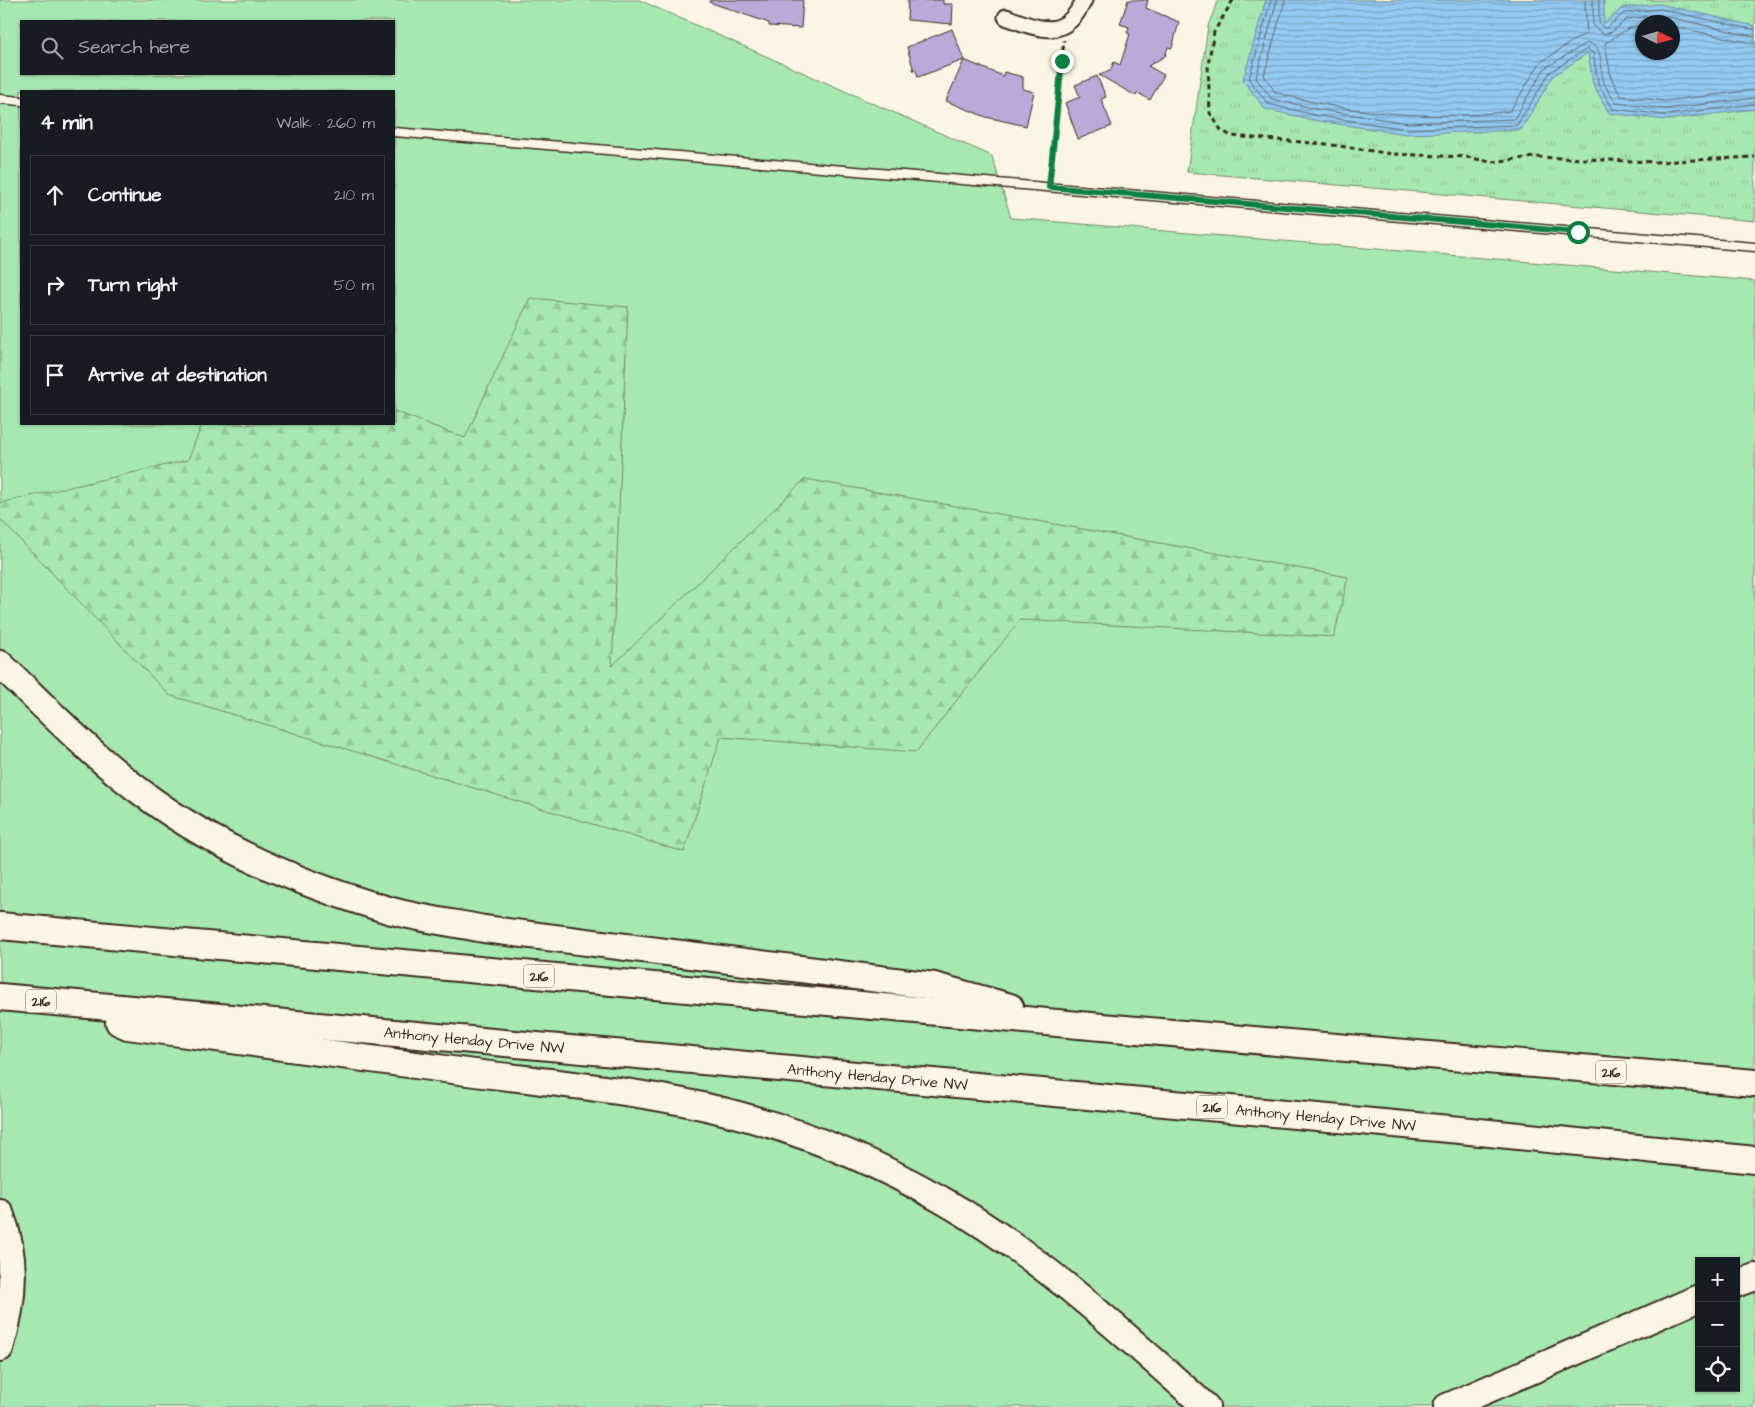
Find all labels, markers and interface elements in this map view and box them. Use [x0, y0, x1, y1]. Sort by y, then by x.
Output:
north arrow [1635, 15, 1680, 60]
search box [20, 20, 395, 75]
icon: search [38, 34, 66, 62]
text: Search here [78, 34, 190, 61]
route end [1051, 50, 1074, 73]
text: 4 min [40, 108, 93, 137]
text: Walk · 260 m [276, 112, 375, 134]
icon: ahead [41, 181, 69, 209]
text: Continue [88, 182, 162, 209]
text: 210 m [334, 184, 374, 206]
route start [1567, 221, 1590, 244]
icon: right [41, 271, 69, 299]
text: Turn right [88, 272, 177, 299]
text: 50 m [334, 274, 374, 296]
icon: arrive [41, 361, 69, 389]
text: Arrive at destination [88, 362, 267, 389]
road number: 216 [524, 964, 554, 988]
road number: 216 [26, 989, 56, 1012]
street label: Anthony Henday Drive NW [383, 1022, 565, 1059]
street label: Anthony Henday Drive NW [786, 1059, 968, 1096]
road number: 216 [1596, 1060, 1626, 1084]
road number: 216 [1197, 1096, 1227, 1118]
street label: Anthony Henday Drive NW [1234, 1100, 1416, 1137]
map controls [1695, 1257, 1740, 1392]
button: + [1695, 1257, 1740, 1302]
button: − [1695, 1302, 1740, 1347]
button: locate [1695, 1347, 1740, 1392]

